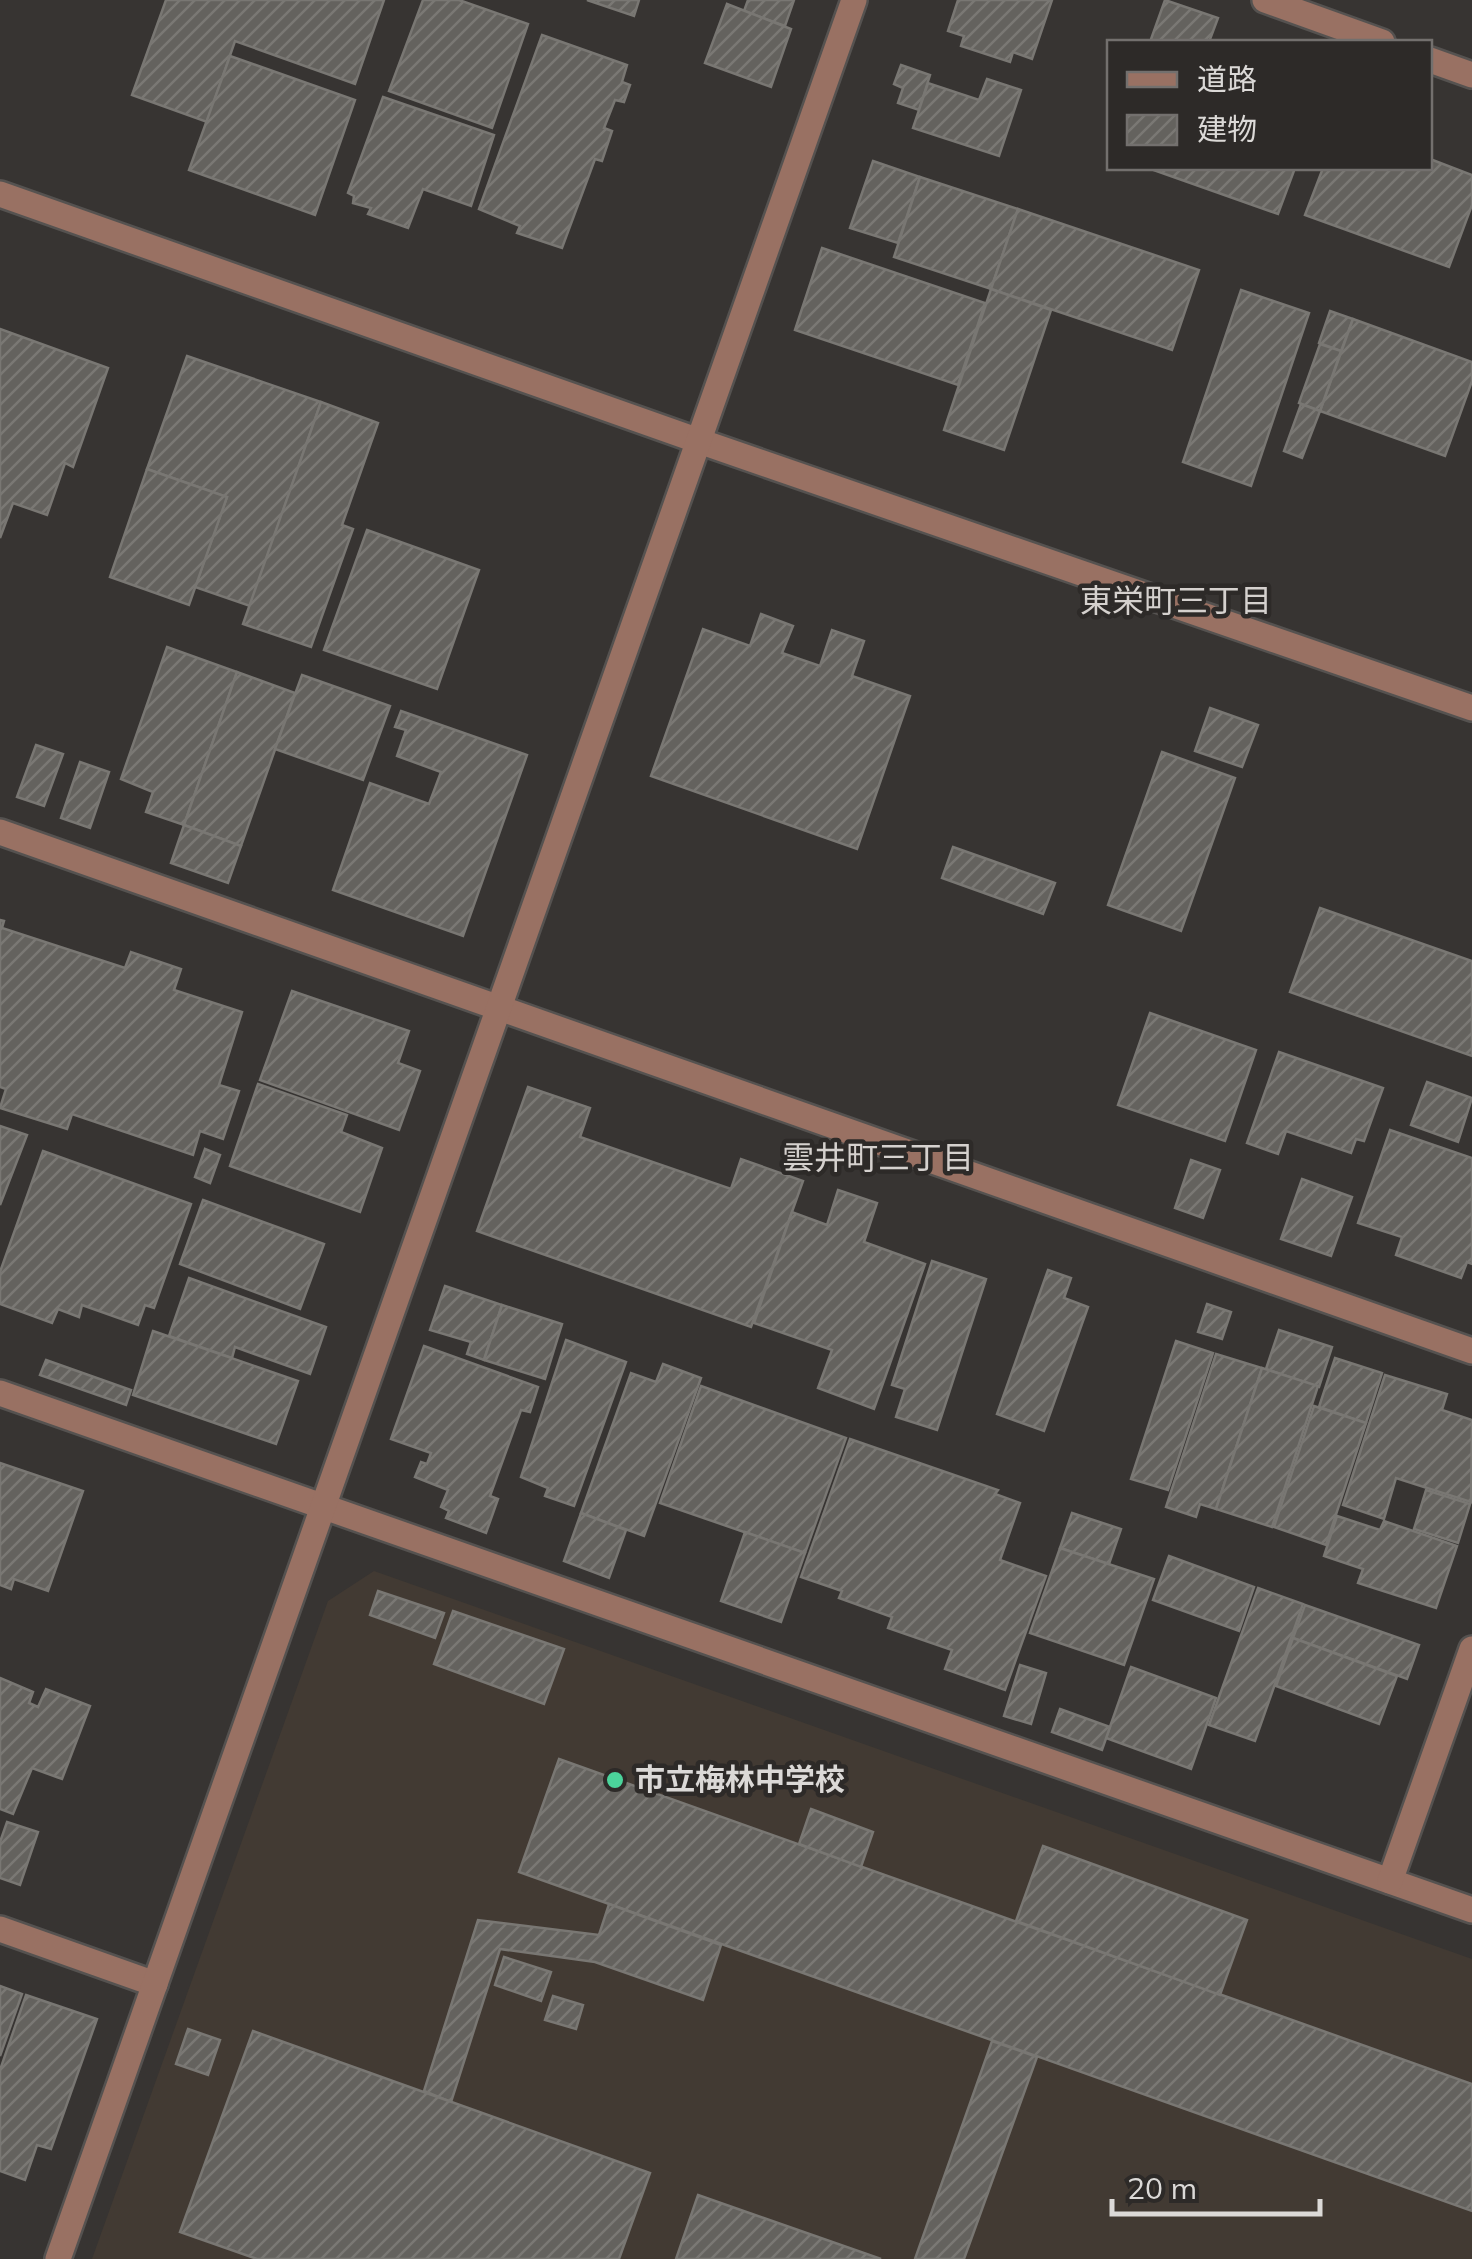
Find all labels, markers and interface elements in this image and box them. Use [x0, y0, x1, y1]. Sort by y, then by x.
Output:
legend [1107, 40, 1432, 170]
text: 道路 [1197, 60, 1257, 98]
text: 建物 [1197, 110, 1257, 148]
district label: 東栄町三丁目 [1080, 580, 1272, 620]
district label: 雲井町三丁目 [782, 1137, 974, 1177]
place label: 市立梅林中学校 [635, 1760, 845, 1798]
marker: 市立梅林中学校 [604, 1769, 626, 1791]
scale bar [1112, 2154, 1320, 2216]
text: 20 m [1127, 2169, 1197, 2207]

